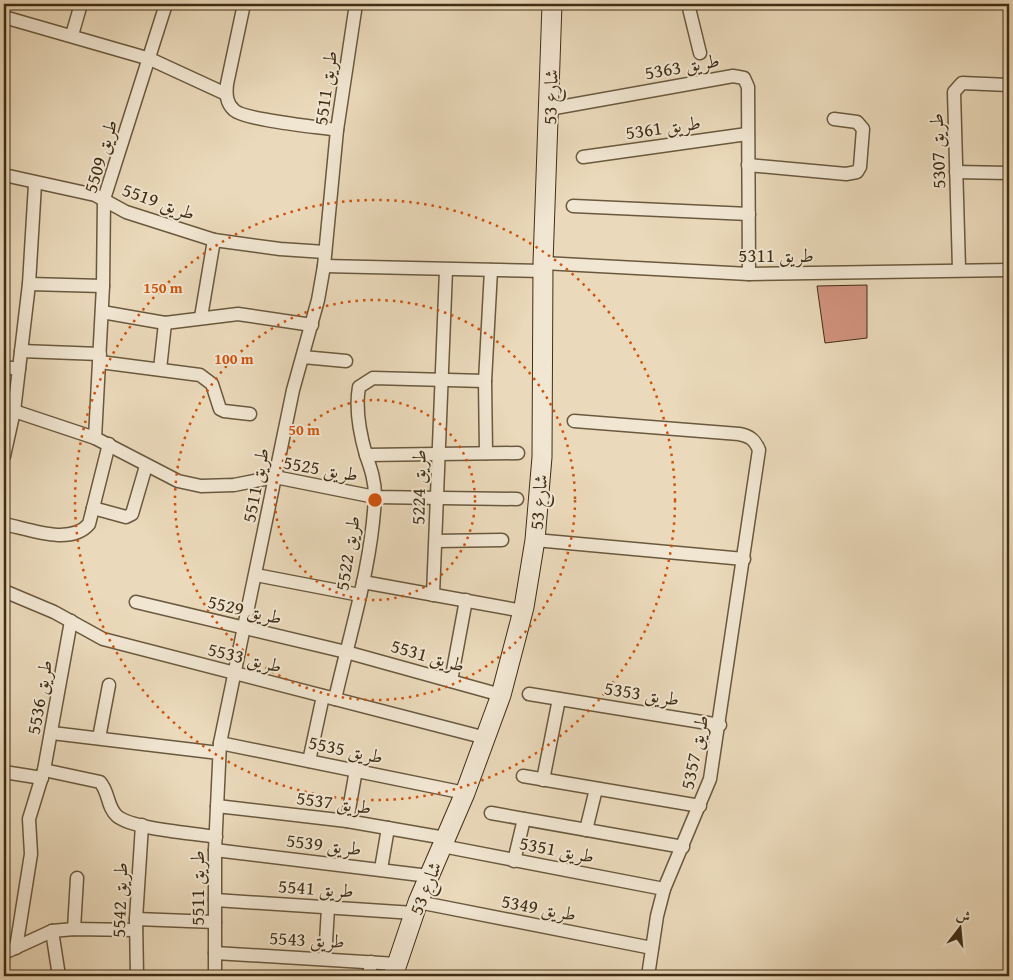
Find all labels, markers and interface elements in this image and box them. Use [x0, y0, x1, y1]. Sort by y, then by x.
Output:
street label: طريق 5363 [642, 46, 722, 86]
street label: طريق 5511 [306, 49, 344, 127]
street label: شارع 53 [535, 69, 567, 125]
street label: طريق 5361 [624, 108, 702, 146]
street label: طريق 5307 [922, 113, 952, 189]
street label: طريق 5509 [76, 116, 124, 196]
street label: طريق 5519 [119, 175, 199, 227]
street label: طريق 5311 [738, 241, 814, 269]
text: 150 m [143, 277, 183, 298]
text: 100 m [214, 348, 254, 369]
text: 50 m [288, 419, 320, 440]
street label: طريق 5511 [234, 445, 276, 525]
street label: طريق 5525 [281, 448, 361, 488]
street label: طريق 5224 [403, 449, 433, 525]
street label: شارع 53 [522, 473, 556, 531]
centre of rings [366, 491, 384, 509]
street label: طريق 5522 [327, 514, 367, 592]
street label: طريق 5529 [205, 587, 285, 631]
street label: طريق 5531 [388, 631, 468, 679]
street label: طريق 5533 [205, 634, 285, 680]
street label: طريق 5536 [19, 657, 59, 737]
street label: طريق 5353 [603, 673, 681, 713]
street label: طريق 5357 [672, 712, 716, 792]
street label: طريق 5535 [306, 727, 386, 771]
street label: طريق 5537 [295, 783, 373, 821]
street label: طريق 5539 [285, 826, 363, 862]
street label: طريق 5351 [517, 828, 597, 870]
street label: طريق 5511 [183, 850, 211, 926]
street label: شارع 53 [402, 857, 450, 920]
street label: طريق 5542 [104, 862, 134, 938]
street label: طريق 5541 [277, 871, 355, 905]
street label: طريق 5349 [499, 886, 579, 928]
north arrow [936, 902, 986, 952]
text: ش [954, 904, 973, 927]
street label: طريق 5543 [269, 923, 345, 955]

